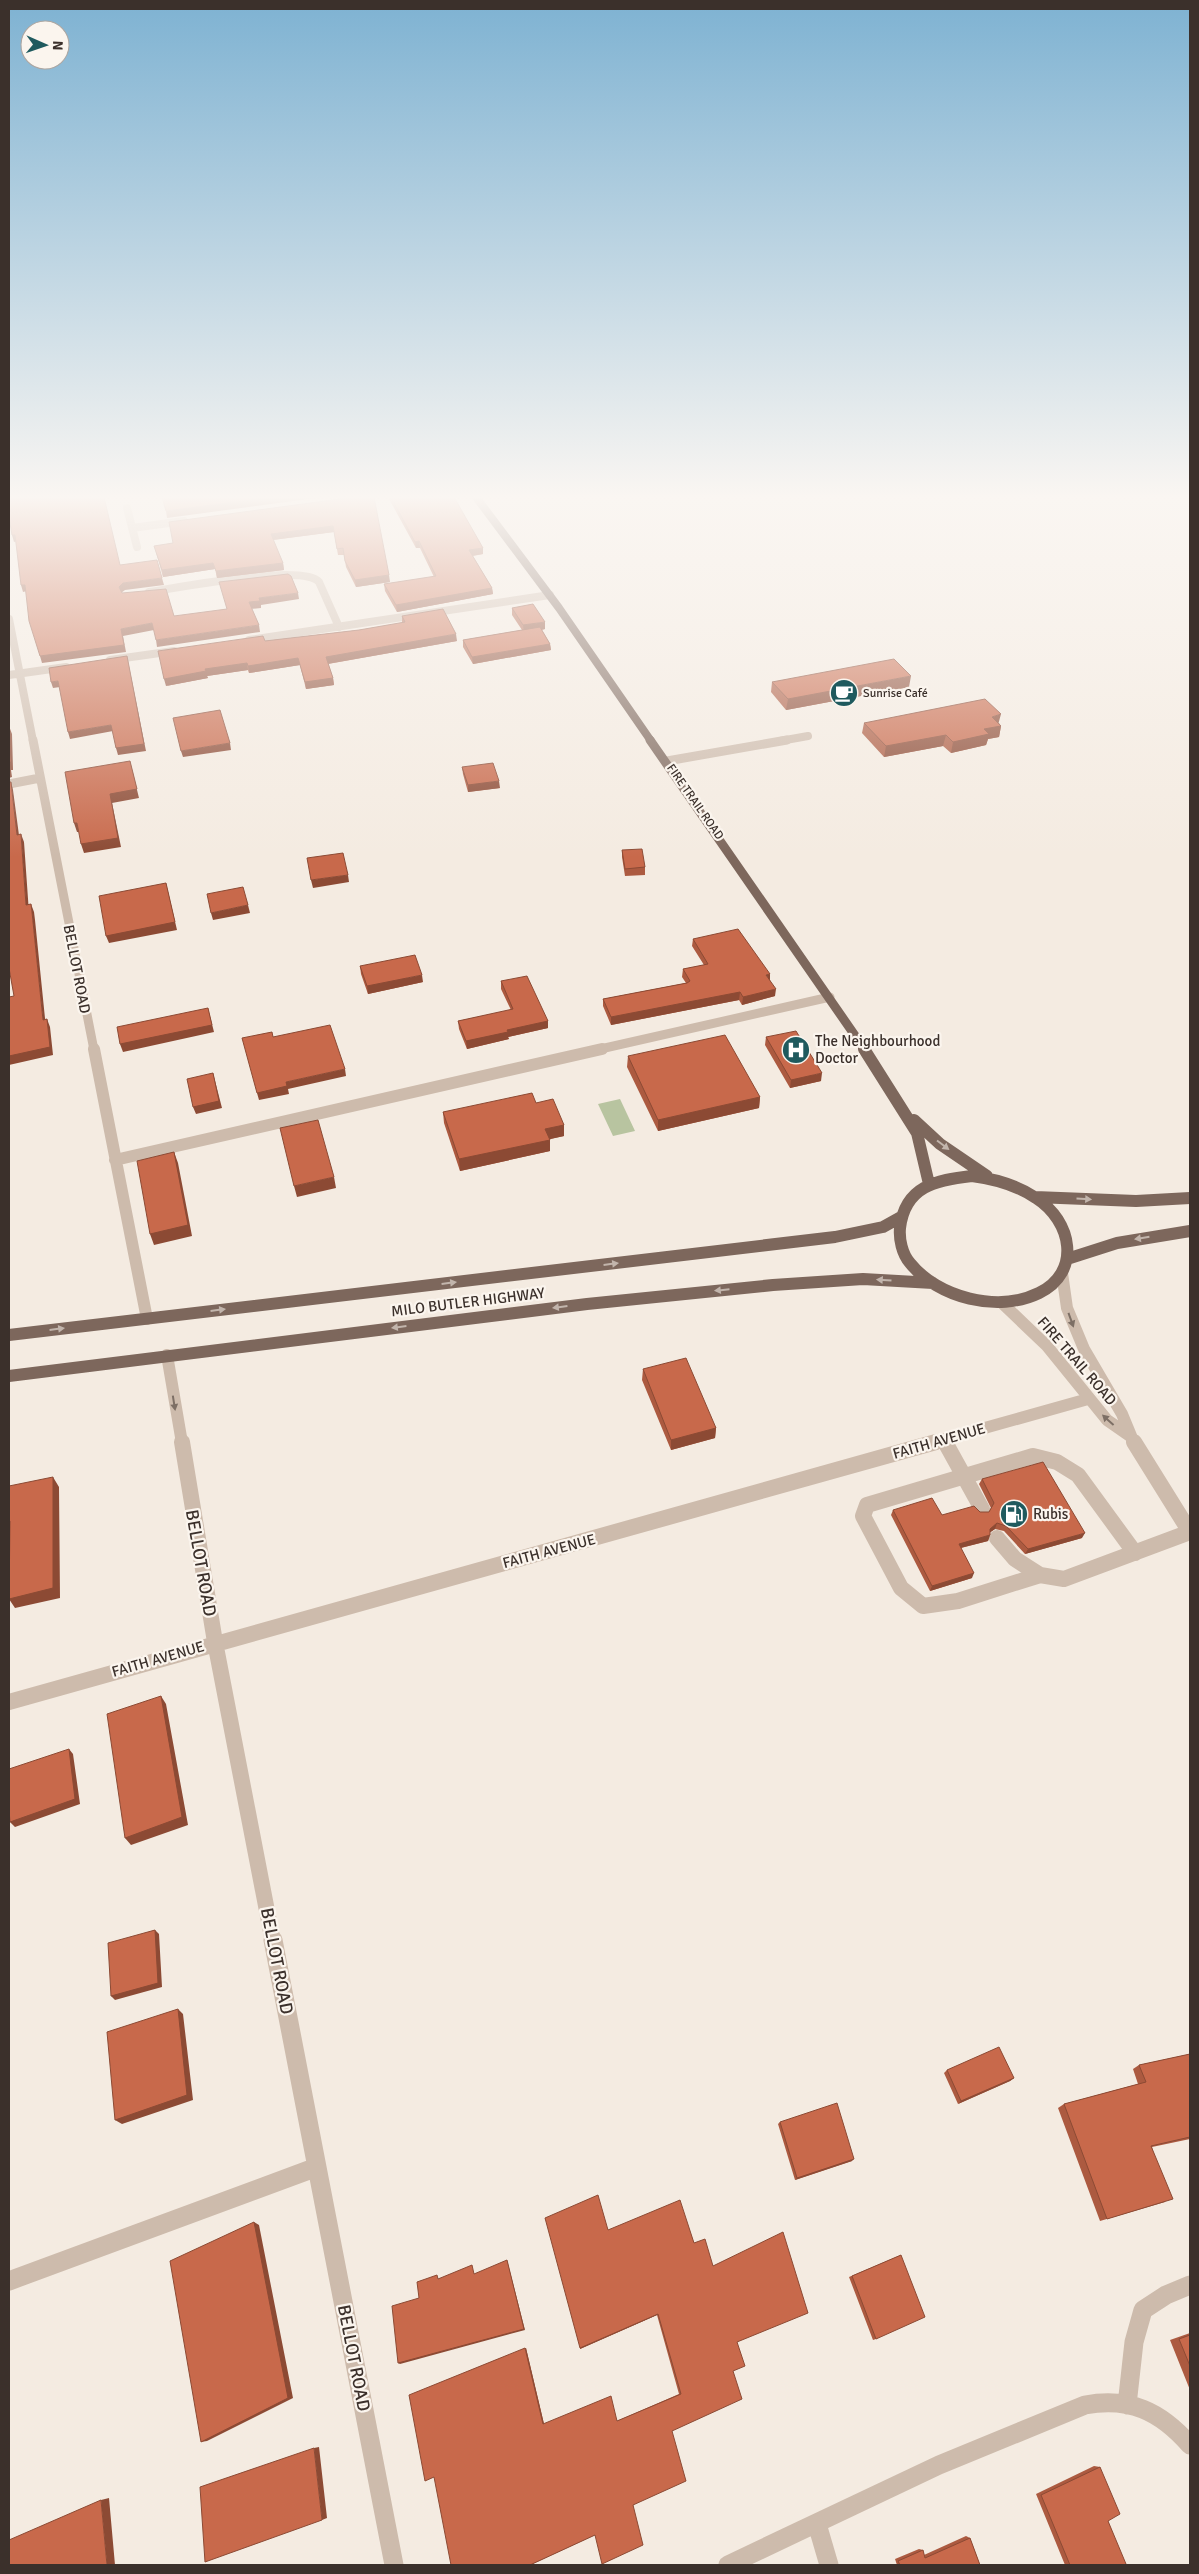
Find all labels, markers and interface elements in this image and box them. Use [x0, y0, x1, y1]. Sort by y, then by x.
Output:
north arrow [20, 20, 70, 70]
text: N [49, 40, 66, 51]
cafe icon: Sunrise Café [829, 678, 859, 708]
place label: Sunrise Café [863, 686, 928, 701]
street label: FIRE TRAIL ROAD [663, 761, 727, 843]
street label: BELLOT ROAD [60, 923, 94, 1015]
place label: The Neighbourhood Doctor [815, 1032, 940, 1067]
hospital icon: The Neighbourhood Doctor [781, 1035, 811, 1065]
one-way arrow [936, 1140, 949, 1151]
one-way arrow [1076, 1196, 1092, 1204]
one-way arrow [1134, 1234, 1150, 1242]
one-way arrow [603, 1260, 619, 1268]
one-way arrow [876, 1276, 892, 1284]
one-way arrow [442, 1279, 458, 1287]
street label: MILO BUTLER HIGHWAY [390, 1284, 546, 1320]
one-way arrow [714, 1286, 730, 1294]
one-way arrow [552, 1303, 568, 1311]
one-way arrow [211, 1306, 227, 1314]
street label: FIRE TRAIL ROAD [1034, 1313, 1120, 1409]
one-way arrow [1068, 1313, 1076, 1328]
one-way arrow [391, 1323, 407, 1331]
one-way arrow [49, 1325, 65, 1333]
one-way arrow [171, 1396, 179, 1412]
one-way arrow [1101, 1414, 1114, 1425]
street label: FAITH AVENUE [891, 1419, 987, 1463]
fuel station icon: Rubis [999, 1499, 1029, 1529]
place label: Rubis [1033, 1505, 1069, 1523]
street label: BELLOT ROAD [181, 1508, 221, 1618]
street label: FAITH AVENUE [501, 1530, 597, 1572]
street label: FAITH AVENUE [110, 1637, 206, 1681]
street label: BELLOT ROAD [256, 1906, 298, 2016]
street label: BELLOT ROAD [333, 2303, 375, 2413]

